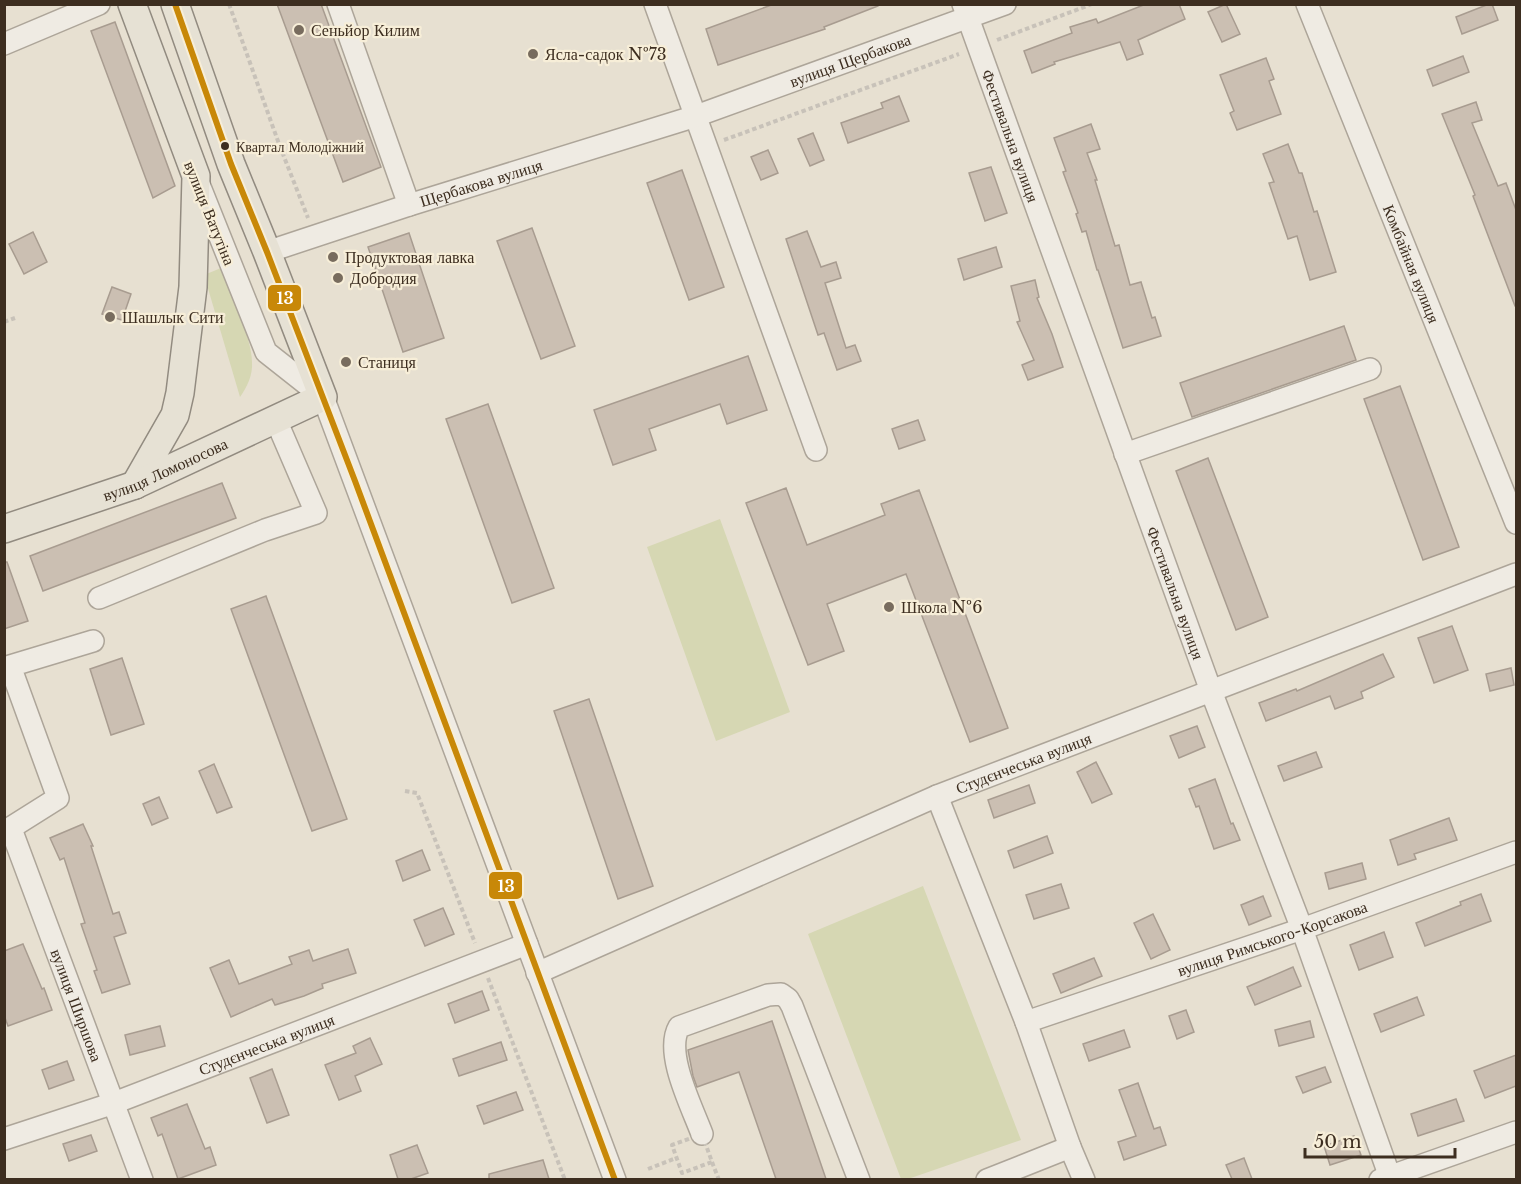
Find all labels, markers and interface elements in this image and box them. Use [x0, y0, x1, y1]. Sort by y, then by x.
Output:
place label: Сеньйор Килим [311, 20, 420, 40]
marker: Сеньйор Килим [292, 23, 306, 37]
street label: вулиця Щербакова [787, 29, 913, 91]
place label: Ясла-садок №73 [545, 44, 667, 64]
marker: Ясла-садок №73 [526, 47, 540, 61]
street label: Фестивальна вулиця [977, 67, 1044, 205]
place label: Квартал Молодіжний [236, 138, 365, 156]
marker: Квартал Молодіжний [219, 140, 231, 152]
street label: Щербакова вулиця [417, 154, 545, 211]
street label: вулиця Ватутіна [180, 158, 240, 268]
street label: Комбайная вулиця [1379, 202, 1445, 326]
place label: Продуктовая лавка [345, 247, 474, 267]
marker: Продуктовая лавка [326, 250, 340, 264]
place label: Добродия [350, 268, 417, 288]
marker: Добродия [331, 271, 345, 285]
line badge: 13 [267, 284, 302, 312]
text: 13 [276, 288, 294, 308]
place label: Шашлык Сити [122, 307, 224, 327]
marker: Шашлык Сити [103, 310, 117, 324]
place label: Станиця [358, 352, 416, 372]
marker: Станиця [339, 355, 353, 369]
street label: вулиця Ломоносова [100, 433, 231, 505]
street label: Фестивальна вулиця [1142, 524, 1209, 663]
place label: Школа №6 [901, 597, 982, 617]
marker: Школа №6 [882, 600, 896, 614]
street label: Студєнчеська вулиця [953, 728, 1095, 798]
line badge: 13 [488, 871, 523, 900]
text: 13 [497, 876, 515, 896]
street label: вулиця Римського-Корсакова [1175, 896, 1370, 980]
street label: вулиця Ширшова [47, 946, 107, 1064]
street label: Студєнчеська вулиця [196, 1009, 338, 1080]
scale bar [1305, 1121, 1455, 1159]
text: 50 m [1314, 1131, 1362, 1153]

